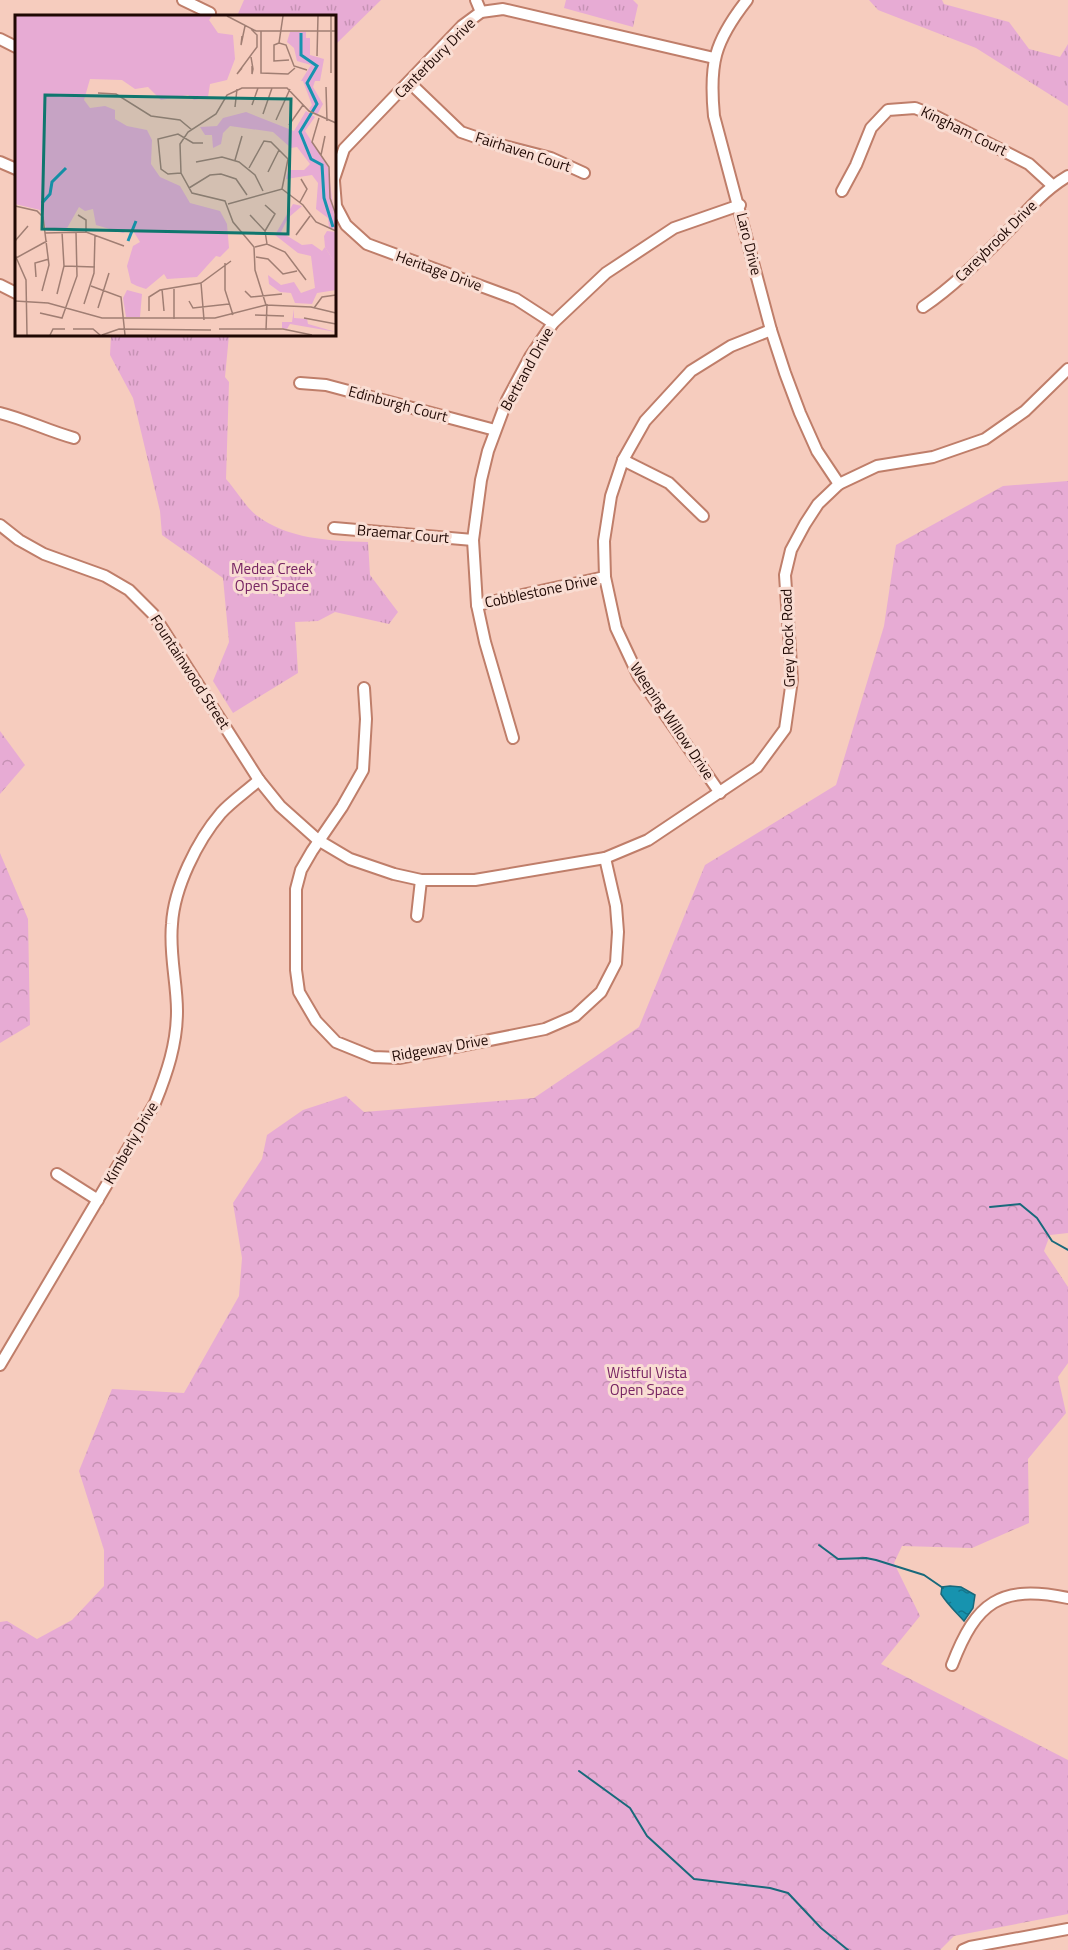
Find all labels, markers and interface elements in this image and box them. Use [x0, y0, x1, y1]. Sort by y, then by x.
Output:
street label: Canterbury Drive [389, 12, 480, 103]
inset map [15, 15, 336, 336]
street label: Kingham Court [917, 100, 1012, 162]
street label: Fairhaven Court [472, 125, 575, 178]
street label: Careybrook Drive [950, 195, 1042, 287]
street label: Laro Drive [731, 210, 768, 278]
street label: Heritage Drive [393, 244, 486, 297]
street label: Bertrand Drive [494, 323, 559, 415]
street label: Edinburgh Court [346, 379, 451, 428]
street label: Braemar Court [356, 518, 451, 549]
park label: Medea Creek Open Space [231, 557, 313, 597]
street label: Cobblestone Drive [482, 567, 599, 614]
street label: Grey Rock Road [774, 588, 801, 688]
street label: Fountainwood Street [145, 610, 237, 734]
street label: Weeping Willow Drive [624, 657, 720, 784]
street label: Ridgeway Drive [390, 1028, 490, 1067]
street label: Kimberly Drive [98, 1097, 163, 1188]
park label: Wistful Vista Open Space [607, 1361, 688, 1401]

